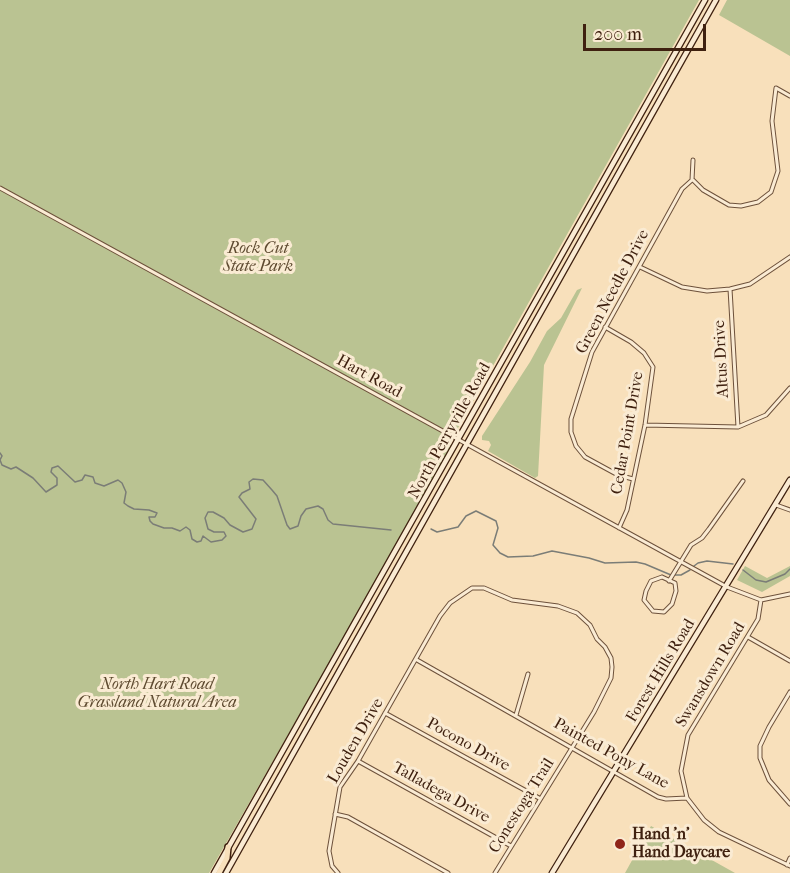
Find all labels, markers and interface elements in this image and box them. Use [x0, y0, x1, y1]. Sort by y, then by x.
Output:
scale bar [586, 12, 709, 50]
text: 200 m [594, 24, 642, 45]
street label: Green Needle Drive [572, 227, 654, 357]
park label: Rock Cut State Park [223, 239, 293, 277]
street label: Altus Drive [710, 320, 734, 398]
street label: Hart Road [333, 351, 405, 403]
street label: North Perryville Road [405, 360, 495, 502]
street label: Cedar Point Drive [608, 370, 648, 496]
street label: Forest Hills Road [623, 616, 699, 726]
street label: Swansdown Road [672, 619, 750, 731]
park label: North Hart Road Grassland Natural Area [77, 675, 237, 713]
street label: Louden Drive [324, 695, 388, 787]
street label: Pocono Drive [423, 714, 513, 776]
street label: Painted Pony Lane [550, 714, 672, 794]
street label: Conestoga Trail [485, 755, 559, 857]
street label: Talladega Drive [389, 758, 493, 828]
place label: Hand 'n' Hand Daycare [632, 825, 730, 863]
marker: Hand 'n' Hand Daycare [613, 837, 627, 851]

